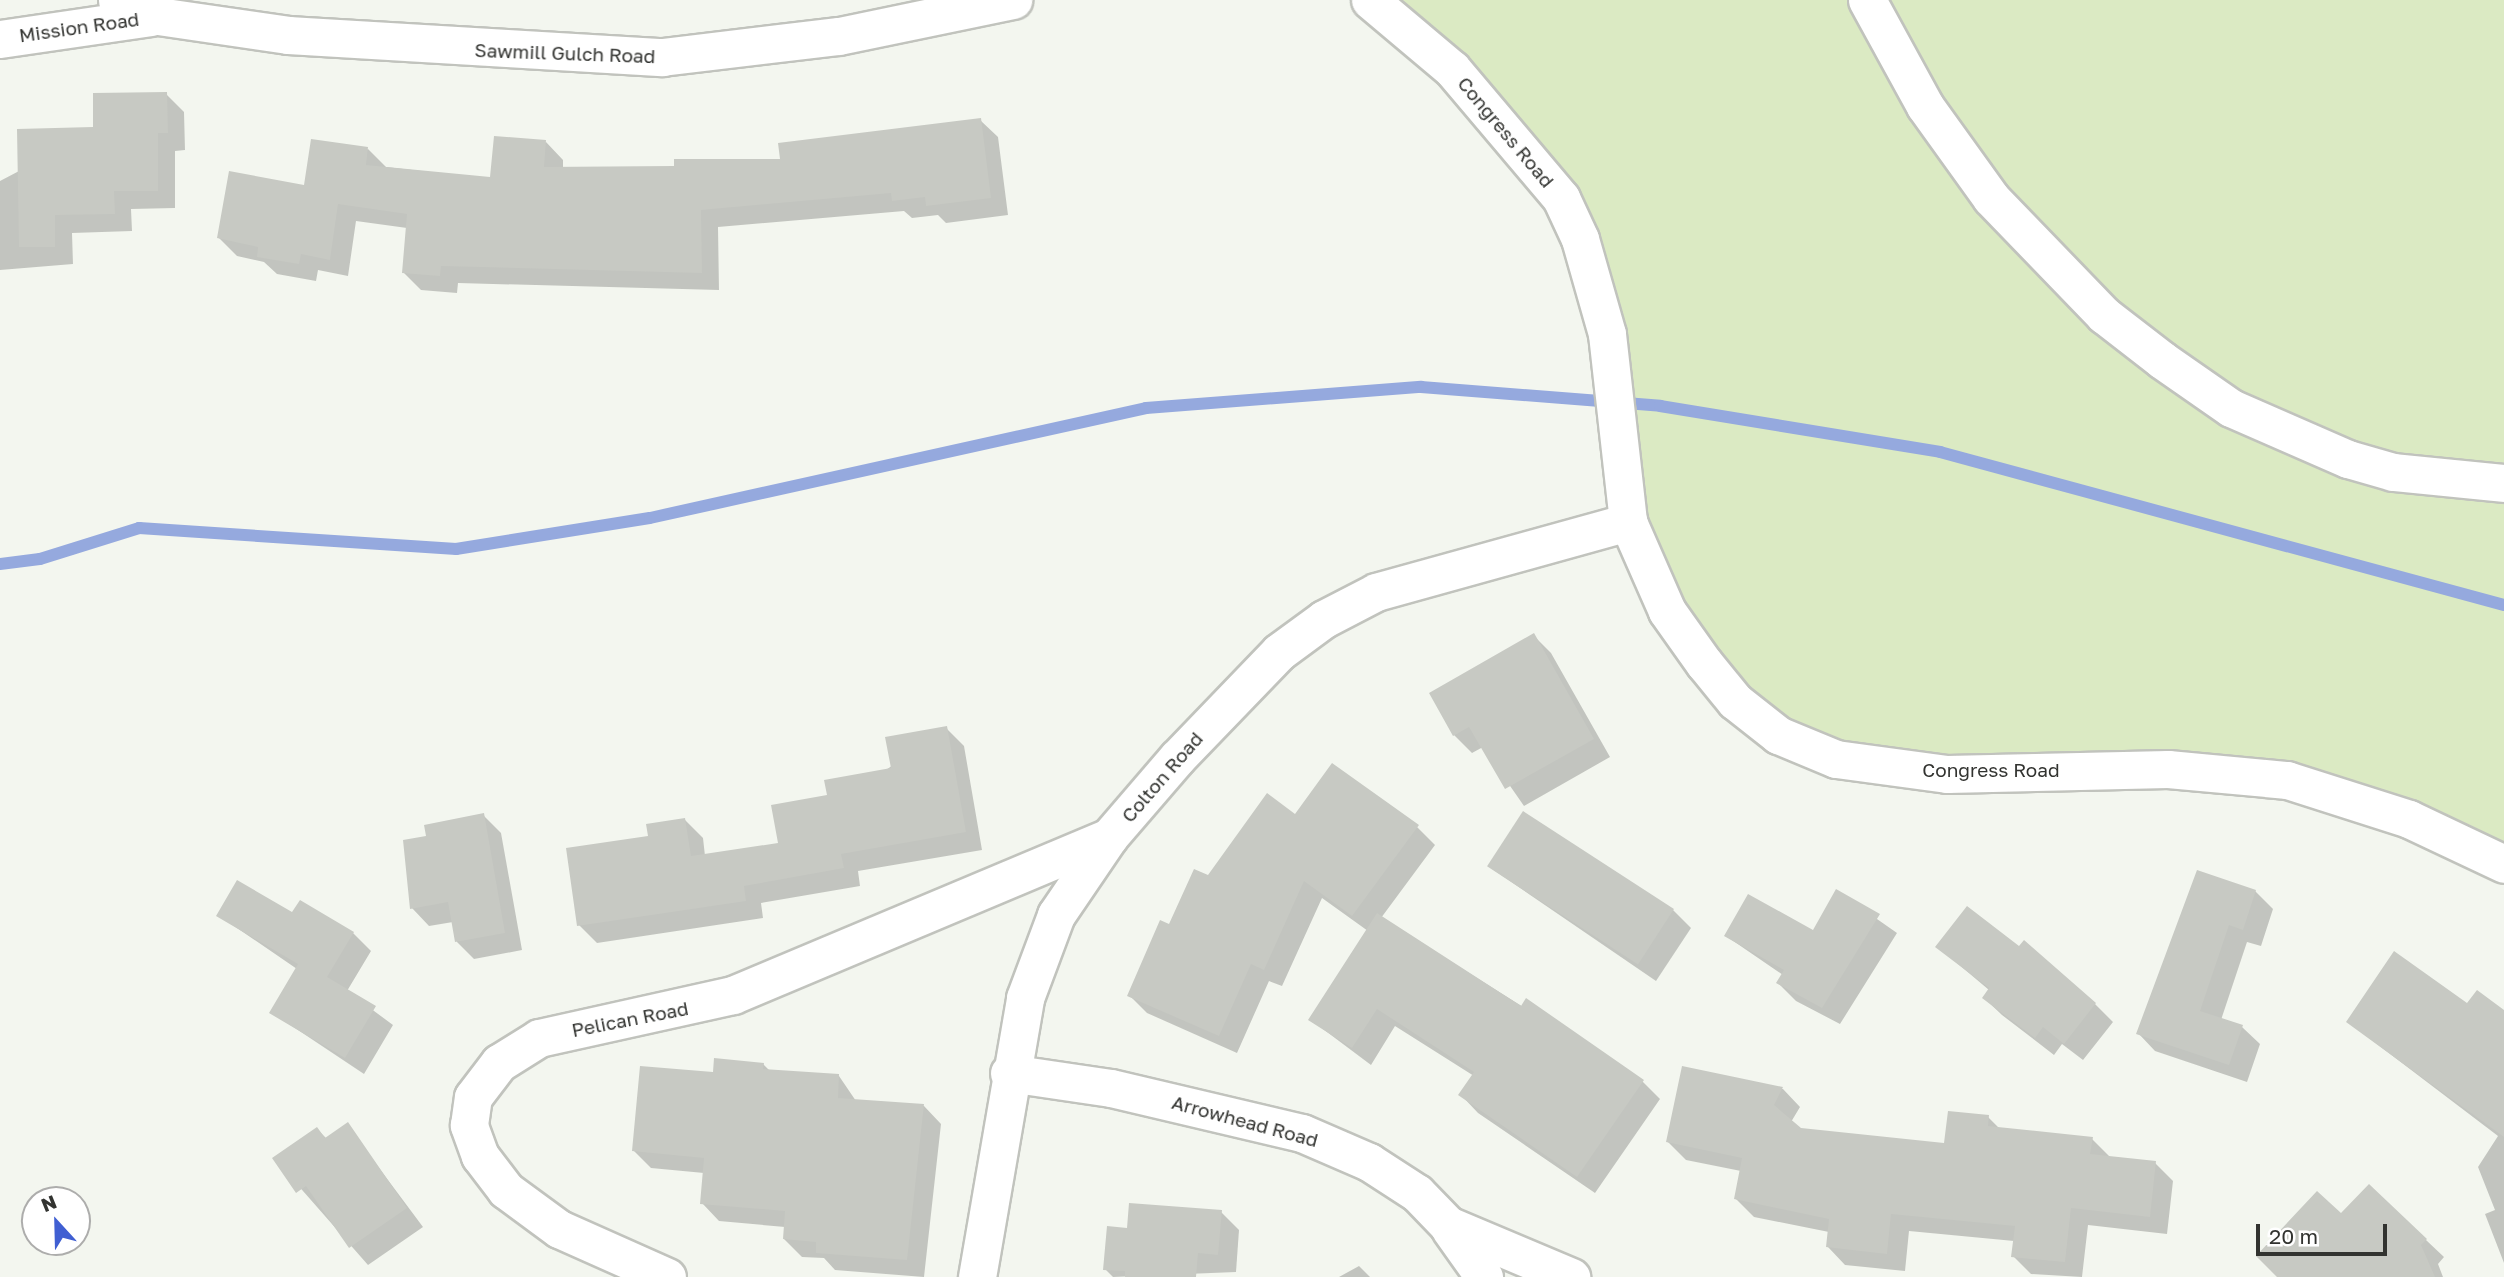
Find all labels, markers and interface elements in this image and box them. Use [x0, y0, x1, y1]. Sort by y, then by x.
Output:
street label: Mission Road [17, 7, 141, 47]
street label: Sawmill Gulch Road [474, 38, 656, 68]
street label: Congress Road [1453, 72, 1559, 192]
street label: Colton Road [1117, 727, 1207, 827]
street label: Congress Road [1922, 759, 2060, 781]
street label: Pelican Road [570, 997, 690, 1041]
street label: Arrowhead Road [1169, 1091, 1321, 1151]
north arrow [21, 1186, 91, 1256]
text: N [38, 1190, 60, 1216]
scale bar [2259, 1210, 2390, 1254]
text: 20 m [2269, 1223, 2318, 1249]

